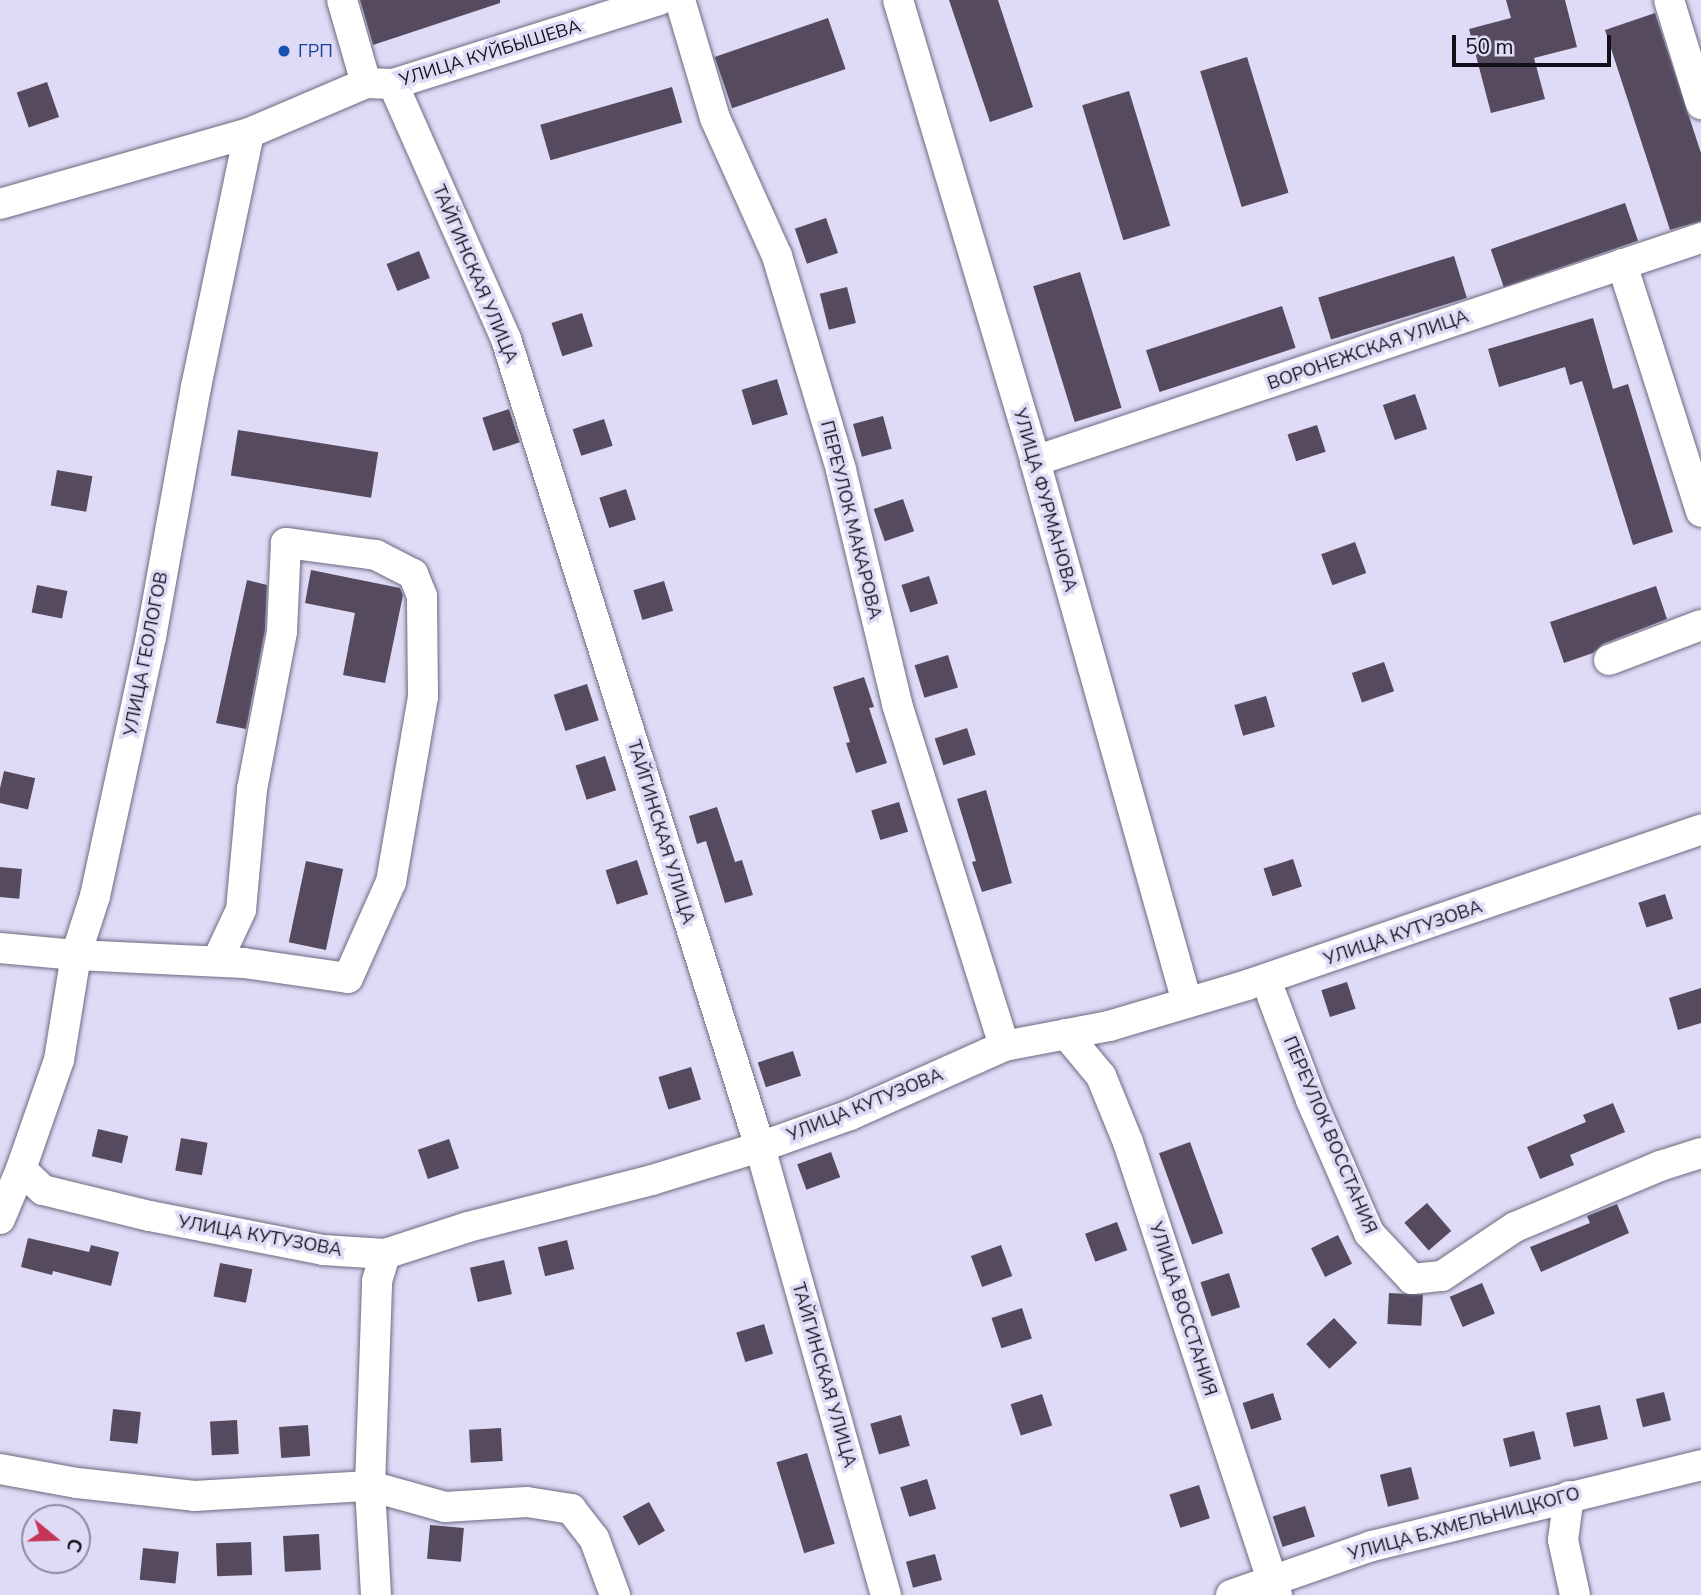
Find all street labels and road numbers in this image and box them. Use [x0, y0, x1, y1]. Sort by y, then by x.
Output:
street label: УЛИЦА КУЙБЫШЕВА [397, 15, 583, 91]
street label: ТАЙГИНСКАЯ УЛИЦА [428, 182, 522, 366]
street label: ВОРОНЕЖСКАЯ УЛИЦА [1265, 305, 1471, 395]
street label: УЛИЦА ФУРМАНОВА [1008, 406, 1082, 594]
street label: ПЕРЕУЛОК МАКАРОВА [816, 418, 886, 622]
street label: УЛИЦА ГЕОЛОГОВ [119, 570, 173, 738]
street label: ТАЙГИНСКАЯ УЛИЦА [623, 737, 699, 927]
street label: УЛИЦА КУТУЗОВА [1321, 896, 1485, 970]
street label: ПЕРЕУЛОК ВОССТАНИЯ [1279, 1033, 1381, 1237]
street label: УЛИЦА КУТУЗОВА [784, 1064, 946, 1146]
street label: УЛИЦА КУТУЗОВА [176, 1211, 344, 1261]
street label: УЛИЦА ВОССТАНИЯ [1145, 1219, 1221, 1399]
street label: ТАЙГИНСКАЯ УЛИЦА [787, 1280, 861, 1470]
street label: УЛИЦА Б.ХМЕЛЬНИЦКОГО [1346, 1483, 1582, 1565]

